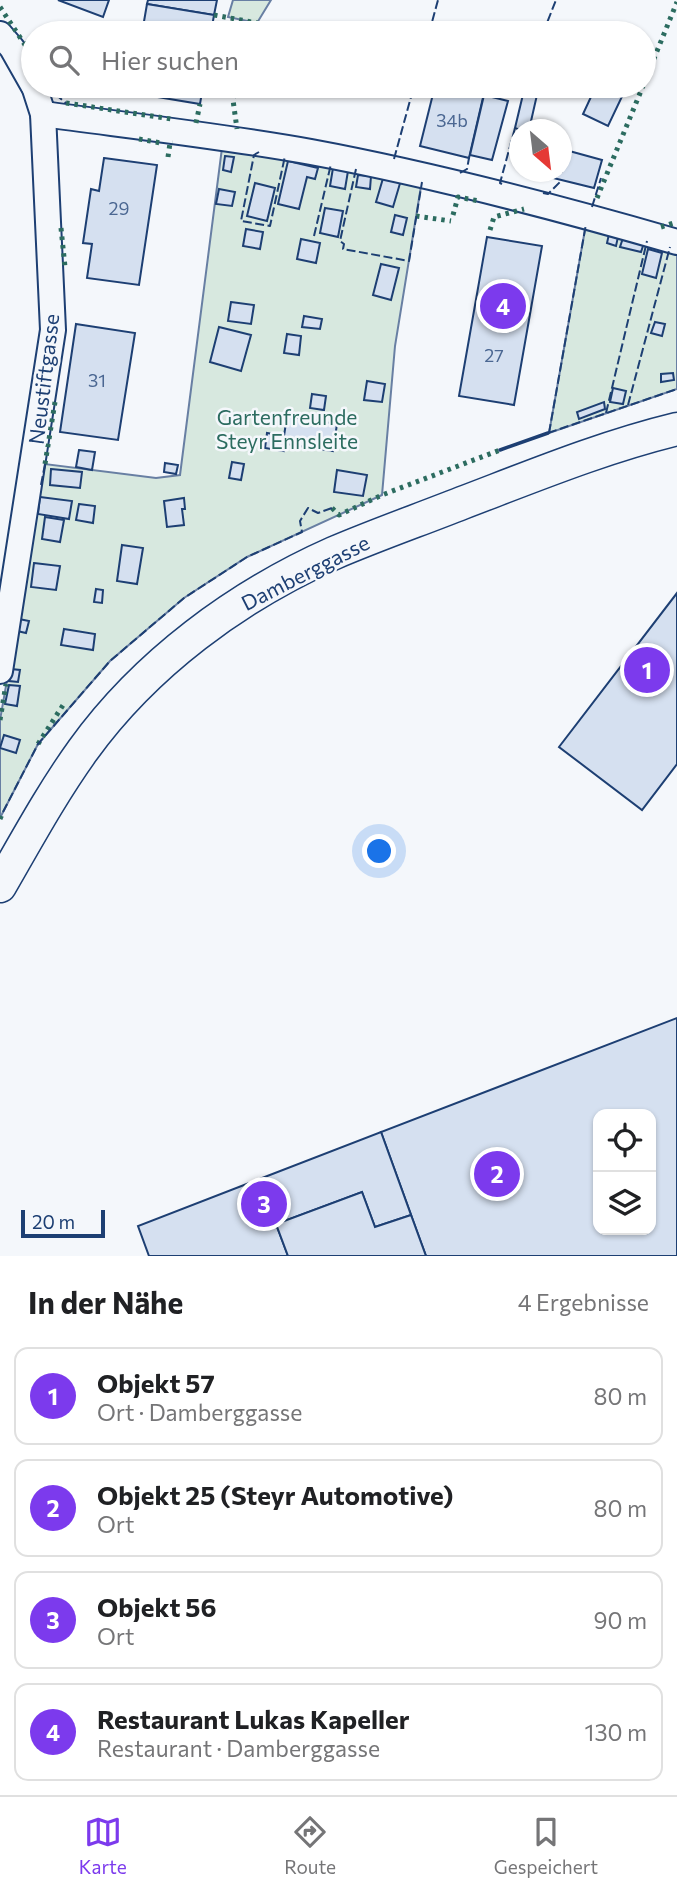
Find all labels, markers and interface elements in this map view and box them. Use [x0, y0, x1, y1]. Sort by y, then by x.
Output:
search box [21, 21, 656, 98]
icon: search [45, 41, 83, 79]
text: Hier suchen [101, 44, 239, 75]
house number: 34b [436, 109, 468, 131]
north arrow [509, 119, 572, 182]
house number: 29 [109, 197, 129, 219]
pin: 4 [480, 280, 526, 332]
street label: Neustiftgasse [23, 312, 63, 446]
house number: 27 [484, 344, 504, 366]
house number: 31 [88, 369, 106, 391]
park label: Gartenfreunde Steyr Ennsleite [216, 404, 358, 453]
street label: Damberggasse [237, 529, 373, 615]
pin: 1 [624, 644, 670, 696]
your location [362, 834, 396, 868]
map controls [593, 1109, 656, 1235]
button: locate [593, 1109, 656, 1172]
pin: 2 [474, 1148, 520, 1200]
button: layers [593, 1172, 656, 1235]
pin: 3 [241, 1178, 287, 1230]
scale bar [21, 1207, 105, 1239]
text: 20 m [32, 1210, 75, 1233]
text: In der Nähe [28, 1283, 183, 1320]
text: 4 Ergebnisse [518, 1288, 649, 1316]
text: Objekt 57 [97, 1367, 215, 1398]
text: 1 [48, 1382, 58, 1410]
text: 80 m [594, 1382, 647, 1410]
text: Ort · Damberggasse [97, 1398, 302, 1426]
text: Objekt 25 (Steyr Automotive) [97, 1479, 454, 1510]
text: 2 [46, 1494, 60, 1522]
text: 80 m [594, 1494, 647, 1522]
text: Ort [97, 1510, 134, 1538]
text: Objekt 56 [97, 1591, 217, 1622]
text: 3 [46, 1606, 60, 1634]
text: 90 m [594, 1606, 647, 1634]
text: Ort [97, 1622, 134, 1650]
text: Restaurant Lukas Kapeller [97, 1703, 410, 1734]
text: 4 [46, 1718, 60, 1746]
text: 130 m [585, 1718, 647, 1746]
text: Restaurant · Damberggasse [97, 1734, 380, 1762]
tab: Karte [79, 1813, 127, 1878]
tab: Route [284, 1813, 336, 1878]
tab: Gespeichert [494, 1813, 598, 1878]

